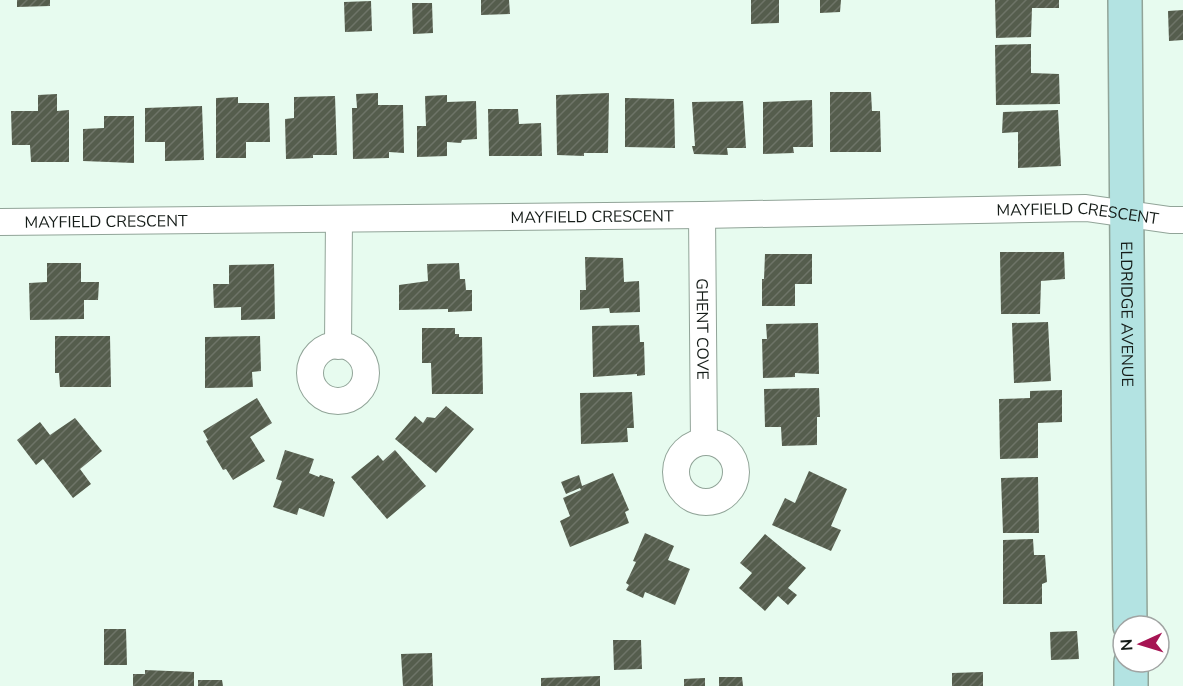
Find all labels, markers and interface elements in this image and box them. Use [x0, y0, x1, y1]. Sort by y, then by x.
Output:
street label: MAYFIELD CRESCENT [996, 198, 1161, 230]
street label: MAYFIELD CRESCENT [510, 205, 674, 229]
street label: MAYFIELD CRESCENT [24, 210, 188, 234]
street label: ELDRIDGE AVENUE [1115, 241, 1138, 387]
street label: GHENT COVE [691, 278, 713, 380]
north arrow [1111, 614, 1171, 674]
text: N [1116, 638, 1138, 652]

